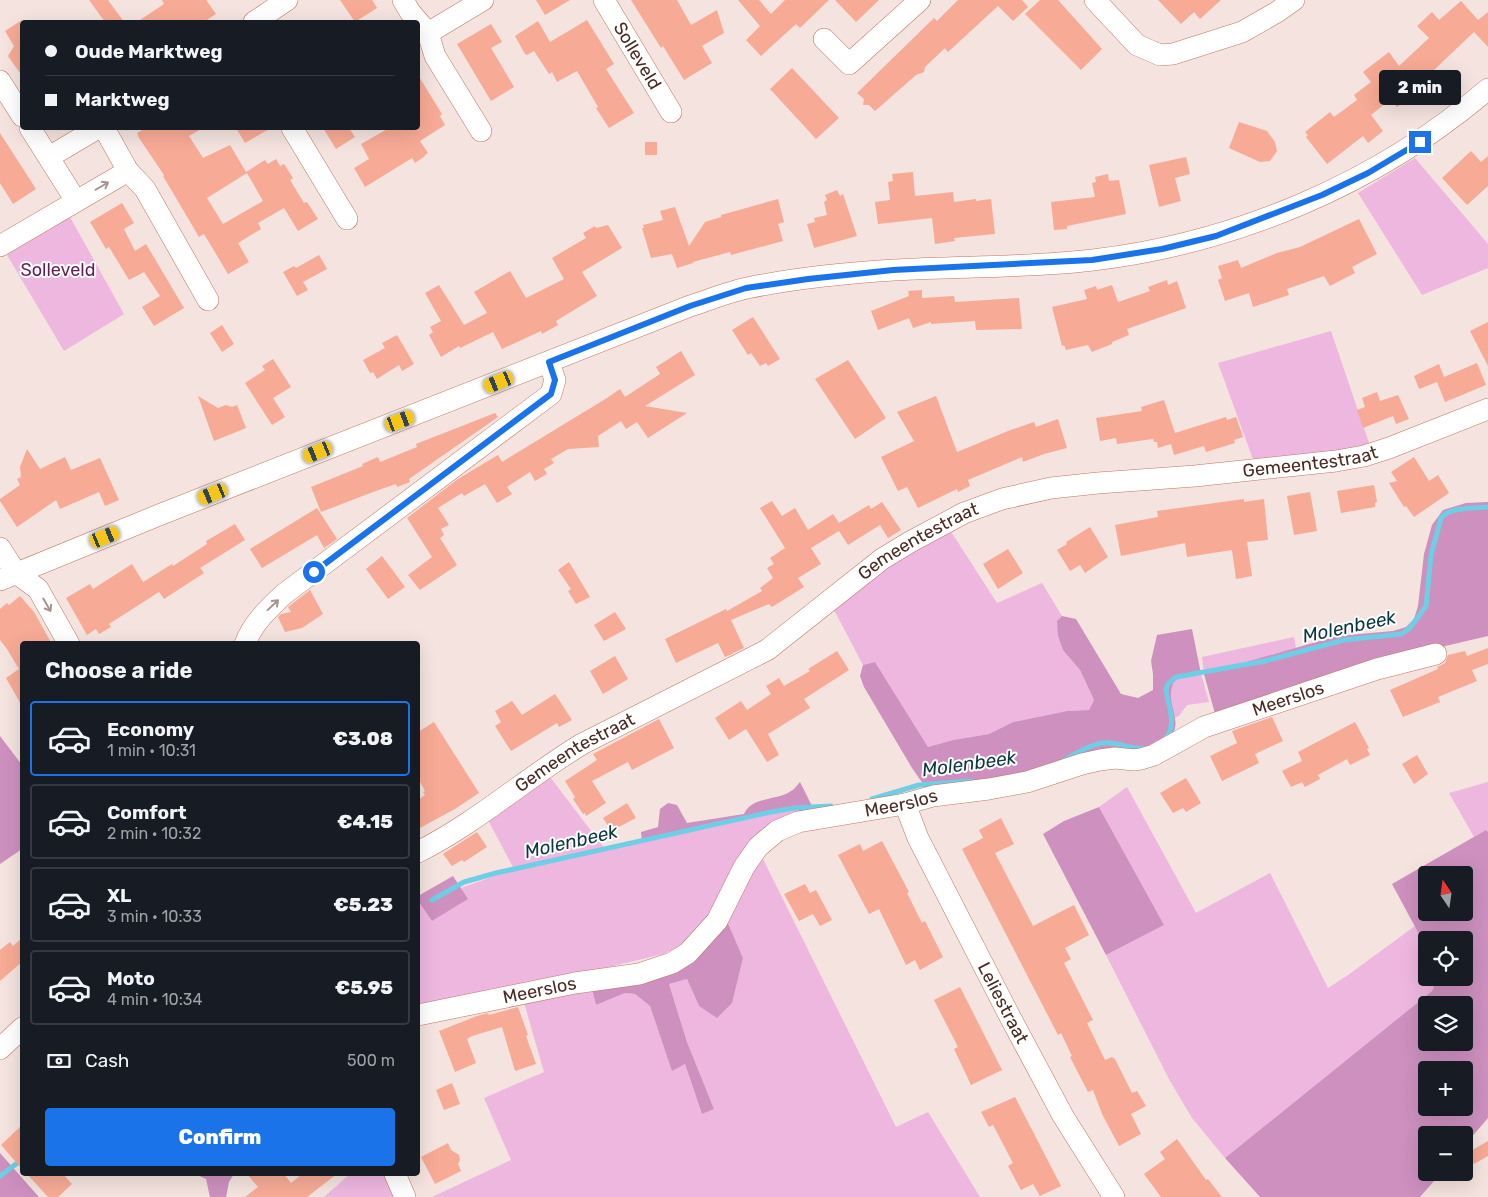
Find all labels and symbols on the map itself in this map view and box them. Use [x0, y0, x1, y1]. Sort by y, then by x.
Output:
street label: Solleveld [609, 18, 666, 94]
callout: 2 min [1379, 70, 1461, 104]
route end [1409, 131, 1431, 153]
one-way arrow [94, 181, 108, 191]
park label: Solleveld [21, 259, 95, 281]
car [482, 369, 515, 395]
car [383, 409, 416, 433]
car [301, 439, 334, 465]
street label: Gemeentestraat [1241, 441, 1381, 482]
car [196, 481, 229, 507]
street label: Gemeentestraat [853, 498, 981, 585]
car [88, 524, 121, 550]
route start [303, 561, 325, 583]
one-way arrow [42, 597, 52, 611]
one-way arrow [267, 599, 279, 611]
water label: Molenbeek [1300, 605, 1398, 648]
street label: Meerslos [1249, 677, 1327, 721]
street label: Gemeentestraat [511, 708, 638, 797]
water label: Molenbeek [920, 745, 1018, 781]
street label: Meerslos [863, 784, 940, 822]
water label: Molenbeek [522, 820, 620, 863]
north arrow [1418, 866, 1472, 921]
street label: Leliestraat [973, 959, 1033, 1047]
street label: Meerslos [501, 972, 578, 1008]

